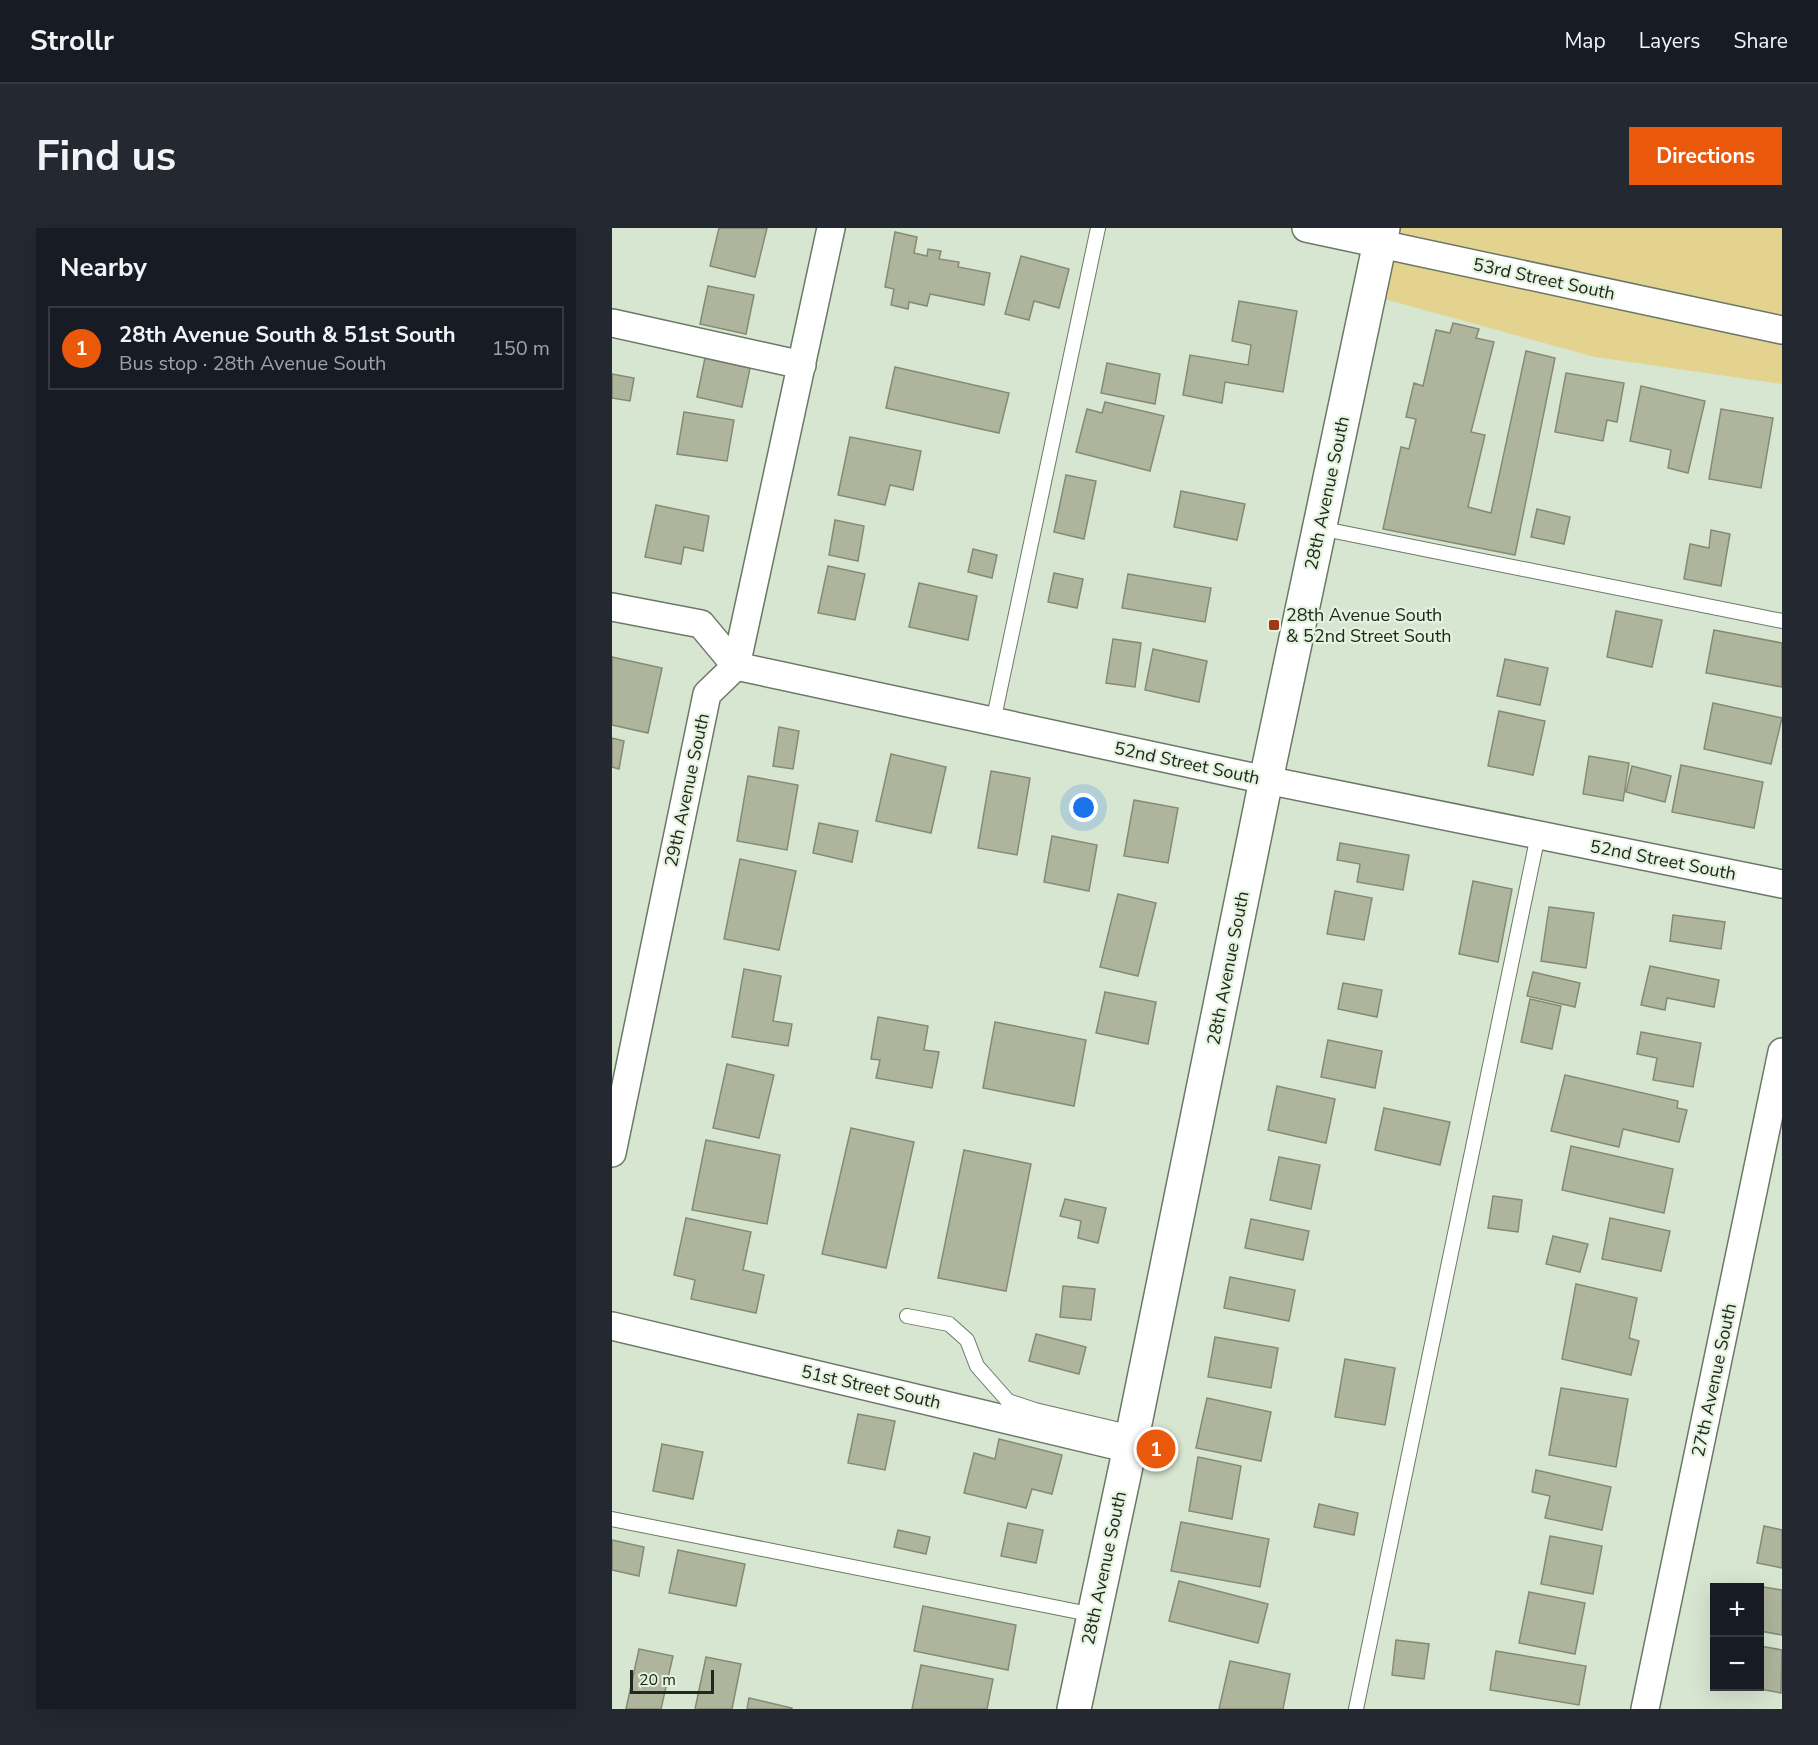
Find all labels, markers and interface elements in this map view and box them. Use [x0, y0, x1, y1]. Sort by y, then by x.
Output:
text: Strollr [30, 22, 114, 60]
text: Map [1564, 27, 1606, 55]
text: Layers [1639, 27, 1700, 55]
text: Share [1733, 27, 1788, 55]
button: Directions [1629, 127, 1782, 185]
text: Find us [36, 128, 176, 185]
text: Nearby [60, 250, 147, 285]
street label: 53rd Street South [1471, 252, 1617, 306]
text: 28th Avenue South & 51st South [119, 320, 456, 350]
text: 1 [76, 335, 88, 362]
text: 150 m [492, 335, 550, 362]
text: Bus stop · 28th Avenue South [119, 350, 386, 377]
street label: 28th Avenue South [1299, 414, 1355, 572]
place label: 28th Avenue South & 52nd Street South [1286, 603, 1451, 648]
marker: 28th Avenue South & 52nd Street South [1267, 618, 1281, 632]
street label: 29th Avenue South [659, 711, 715, 869]
street label: 52nd Street South [1112, 736, 1262, 790]
your location [1069, 793, 1098, 822]
street label: 52nd Street South [1588, 834, 1738, 886]
street label: 28th Avenue South [1201, 889, 1255, 1047]
street label: 27th Avenue South [1686, 1301, 1742, 1459]
street label: 51st Street South [799, 1359, 943, 1415]
pin: 1 [1136, 1426, 1176, 1472]
street label: 28th Avenue South [1076, 1489, 1132, 1647]
map controls [1710, 1583, 1764, 1691]
button: + [1710, 1583, 1764, 1637]
button: − [1710, 1637, 1764, 1691]
scale bar [630, 1667, 714, 1694]
text: 20 m [639, 1669, 676, 1691]

